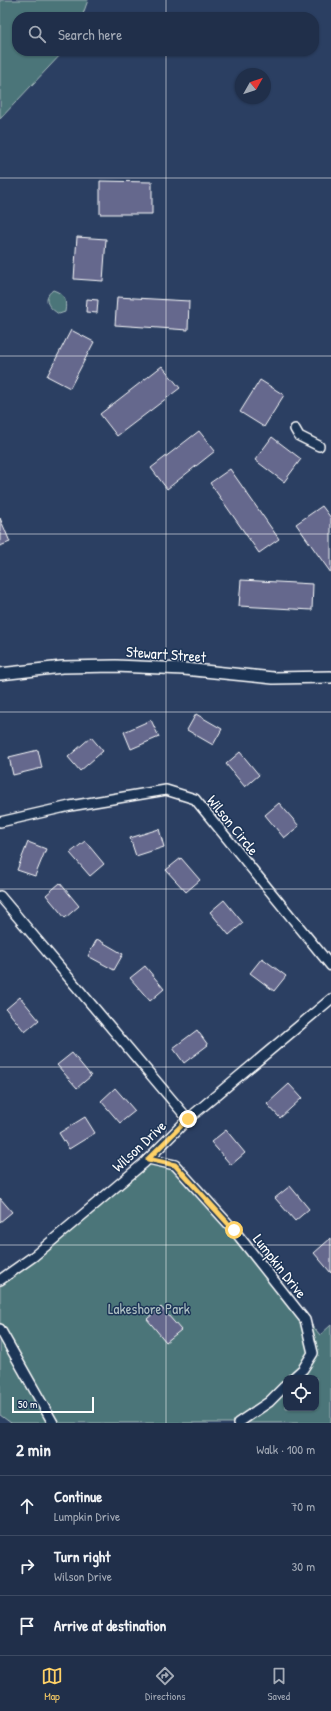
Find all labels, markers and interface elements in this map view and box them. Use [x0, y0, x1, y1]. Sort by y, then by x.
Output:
search box [12, 12, 319, 56]
icon: search [26, 23, 48, 45]
text: Search here [58, 24, 122, 45]
north arrow [235, 68, 271, 104]
street label: Stewart Street [125, 641, 208, 667]
street label: Wilson Circle [202, 790, 264, 860]
route end [179, 1110, 197, 1128]
street label: Wilson Drive [107, 1115, 171, 1176]
route start [225, 1221, 243, 1239]
street label: Lumpkin Drive [248, 1229, 312, 1303]
park label: Lakeshore Park [108, 1298, 190, 1319]
map controls [283, 1375, 319, 1411]
button: locate [283, 1375, 319, 1411]
scale bar [12, 1395, 94, 1414]
text: 50 m [18, 1397, 38, 1411]
text: 2 min [16, 1438, 51, 1461]
text: Walk · 100 m [256, 1440, 315, 1458]
text: Continue [54, 1486, 102, 1507]
icon: ahead [16, 1495, 38, 1517]
text: 70 m [291, 1497, 315, 1515]
text: Lumpkin Drive [54, 1507, 120, 1525]
text: Turn right [54, 1546, 110, 1567]
icon: right [16, 1555, 38, 1577]
text: 30 m [292, 1557, 315, 1575]
text: Wilson Drive [54, 1567, 112, 1585]
icon: arrive [16, 1615, 38, 1637]
text: Arrive at destination [54, 1615, 166, 1636]
tab: Map [41, 1665, 63, 1703]
tab: Directions [145, 1665, 186, 1703]
tab: Saved [268, 1665, 290, 1703]

